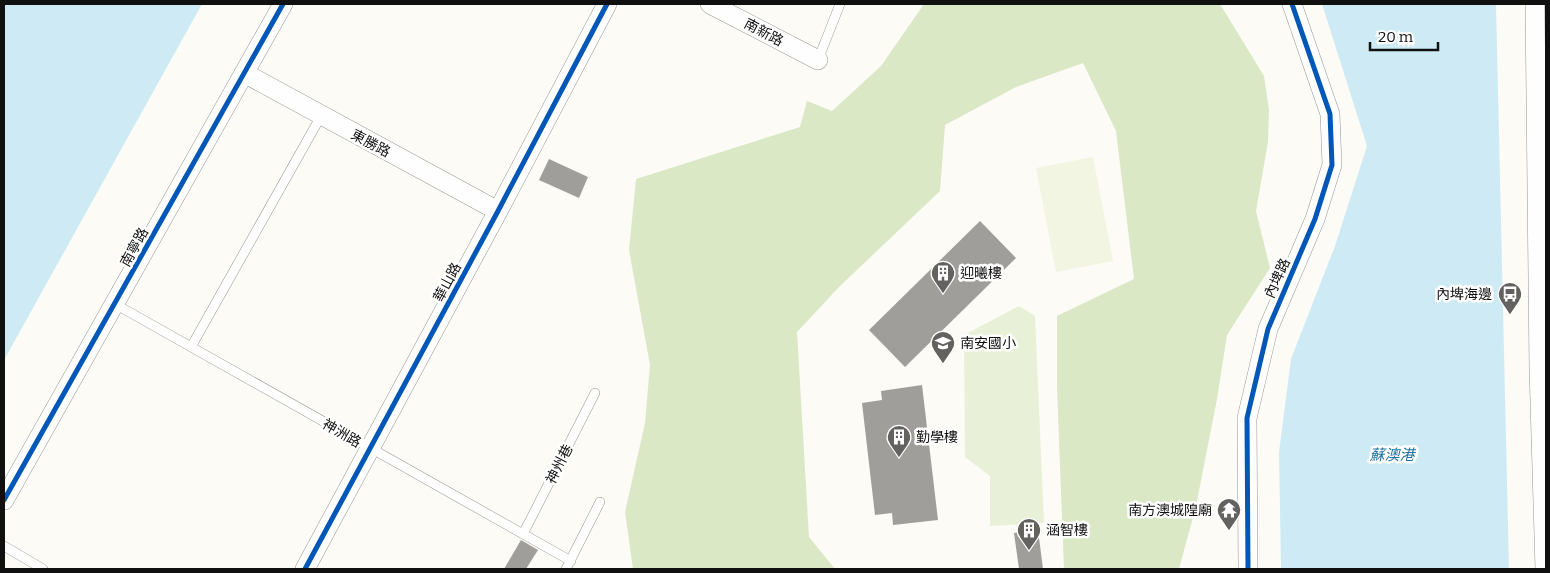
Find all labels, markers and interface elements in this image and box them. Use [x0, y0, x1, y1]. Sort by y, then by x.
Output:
street label: 南新路 [741, 15, 786, 50]
scale bar [1370, 20, 1438, 52]
text: 20 m [1378, 28, 1414, 46]
street label: 東勝路 [348, 126, 393, 161]
street label: 南寧路 [117, 225, 152, 270]
street label: 內埤路 [1261, 256, 1294, 301]
street label: 華山路 [430, 260, 465, 305]
building icon: 迎曦樓 [930, 260, 956, 294]
place label: 迎曦樓 [960, 265, 1002, 282]
bus stop icon: 內埤海邊 [1497, 281, 1523, 315]
place label: 內埤海邊 [1436, 286, 1492, 303]
school or university icon: 南安國小 [930, 330, 956, 364]
place label: 南安國小 [960, 335, 1016, 352]
street label: 神洲路 [319, 416, 364, 451]
building icon: 勤學樓 [886, 424, 912, 458]
place label: 勤學樓 [916, 429, 958, 446]
street label: 神州巷 [542, 442, 577, 487]
water label: 蘇澳港 [1369, 446, 1416, 464]
temple icon: 南方澳城隍廟 [1216, 497, 1242, 531]
place label: 南方澳城隍廟 [1128, 502, 1212, 519]
building icon: 涵智樓 [1016, 517, 1042, 551]
place label: 涵智樓 [1046, 522, 1088, 539]

